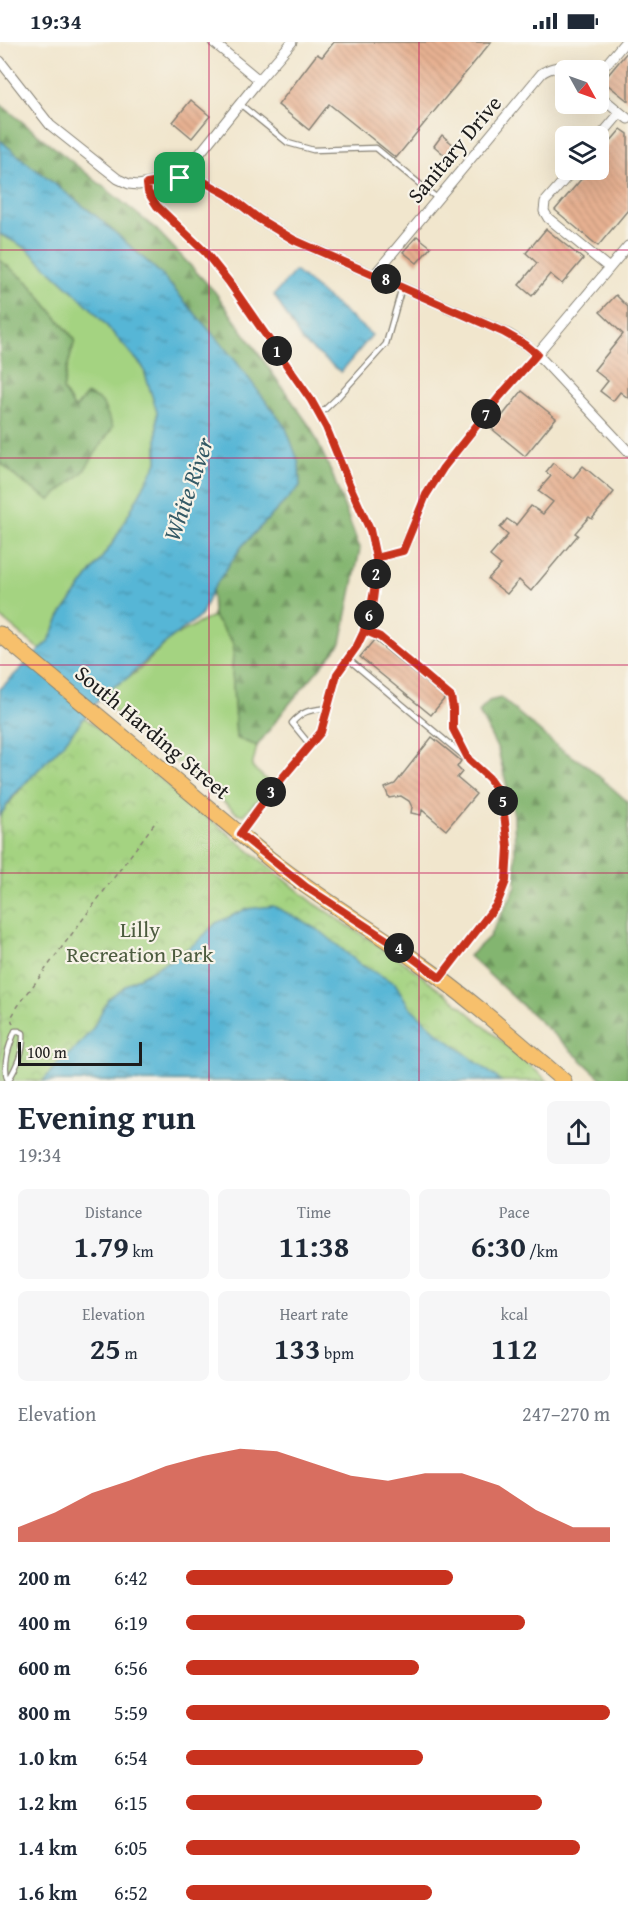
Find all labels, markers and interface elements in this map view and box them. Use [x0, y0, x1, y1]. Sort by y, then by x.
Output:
text: 19:34 [30, 5, 82, 37]
north arrow [555, 60, 609, 114]
map controls [555, 60, 609, 180]
street label: Sanitary Drive [399, 88, 509, 210]
button: layers [555, 126, 609, 180]
pin [154, 152, 205, 203]
icon: arrive [163, 161, 196, 194]
pin: 8 [371, 264, 401, 294]
text: 8 [382, 267, 390, 291]
pin: 1 [262, 336, 292, 366]
text: 1 [273, 339, 281, 363]
pin: 7 [471, 399, 501, 429]
text: 7 [482, 402, 490, 426]
water label: White River [154, 432, 222, 545]
pin: 2 [361, 559, 391, 589]
text: 2 [372, 562, 380, 586]
pin: 6 [354, 600, 384, 630]
text: 6 [365, 603, 373, 627]
street label: South Harding Street [68, 657, 238, 807]
pin: 3 [256, 777, 286, 807]
text: 3 [267, 780, 275, 804]
pin: 5 [488, 786, 518, 816]
text: 5 [499, 789, 507, 813]
park label: Lilly Recreation Park [66, 913, 214, 970]
pin: 4 [384, 933, 414, 963]
text: 4 [395, 936, 403, 960]
scale bar [18, 1039, 142, 1067]
text: 100 m [27, 1040, 67, 1064]
text: Evening run [18, 1093, 195, 1141]
button: share [547, 1101, 610, 1164]
text: 19:34 [18, 1140, 61, 1169]
text: Distance [85, 1200, 142, 1224]
text: Time [297, 1200, 331, 1224]
text: Pace [499, 1200, 530, 1224]
text: 1.79 [74, 1224, 129, 1268]
text: 11:38 [279, 1224, 349, 1268]
text: 6:30 [471, 1224, 526, 1268]
text: km [129, 1239, 154, 1263]
text: /km [526, 1239, 558, 1263]
text: Elevation [82, 1302, 145, 1326]
text: Heart rate [280, 1302, 348, 1326]
text: kcal [501, 1302, 528, 1326]
text: 25 [90, 1326, 121, 1370]
text: 133 [274, 1326, 321, 1370]
text: 112 [491, 1326, 538, 1370]
text: m [121, 1341, 138, 1365]
text: bpm [321, 1341, 354, 1365]
text: Elevation [18, 1399, 96, 1428]
text: 247–270 m [522, 1399, 610, 1428]
text: 200 m [18, 1563, 71, 1592]
text: 6:42 [114, 1563, 148, 1592]
text: 400 m [18, 1608, 71, 1637]
text: 6:19 [114, 1608, 148, 1637]
text: 600 m [18, 1653, 71, 1682]
text: 6:56 [114, 1653, 148, 1682]
text: 800 m [18, 1698, 71, 1727]
text: 5:59 [114, 1698, 148, 1727]
text: 1.0 km [18, 1743, 77, 1772]
text: 6:54 [114, 1743, 148, 1772]
text: 1.2 km [18, 1788, 77, 1817]
text: 6:15 [114, 1788, 148, 1817]
text: 1.4 km [18, 1833, 77, 1862]
text: 6:05 [114, 1833, 148, 1862]
text: 1.6 km [18, 1878, 77, 1907]
text: 6:52 [114, 1878, 148, 1907]

